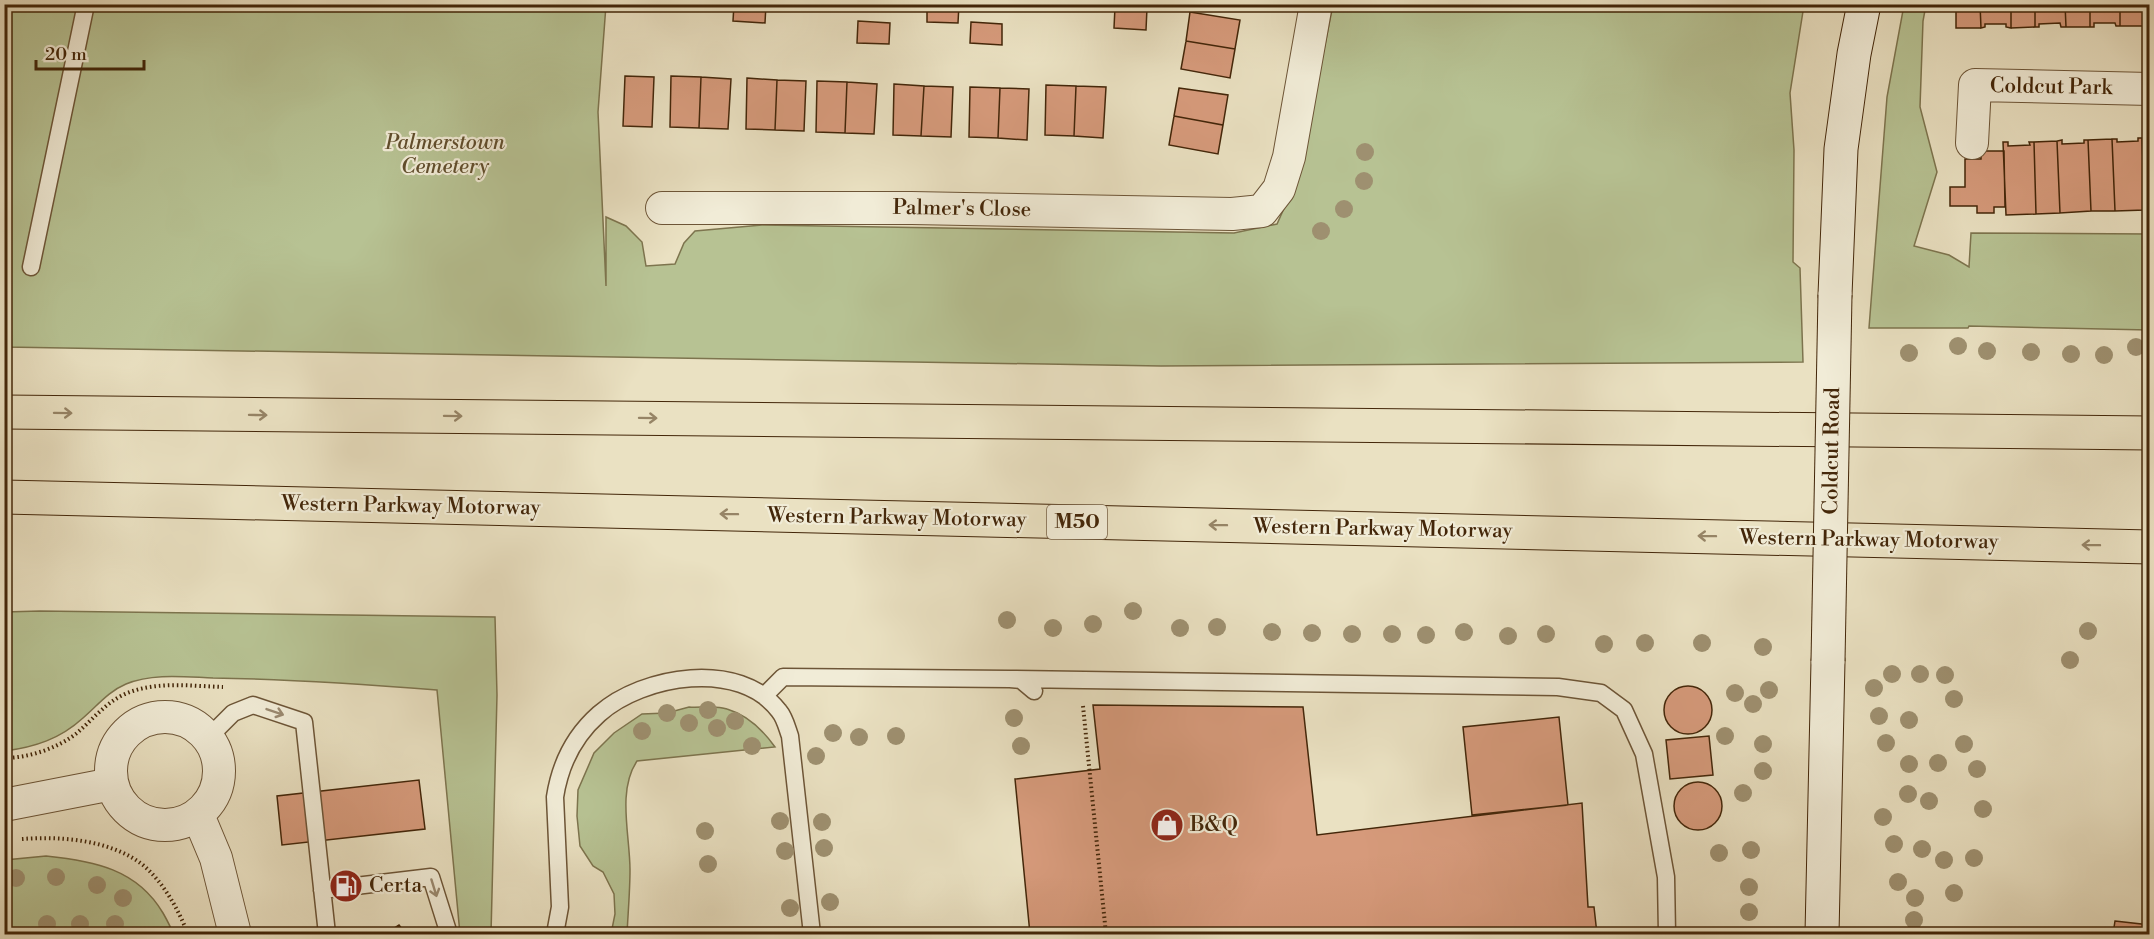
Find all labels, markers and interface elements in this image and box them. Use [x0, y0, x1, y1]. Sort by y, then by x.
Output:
scale bar [36, 33, 144, 71]
text: 20 m [45, 43, 87, 66]
street label: Coldcut Park [1990, 73, 2113, 101]
park label: Palmerstown Cemetery [384, 130, 505, 180]
street label: Palmer's Close [892, 195, 1032, 223]
street label: Coldcut Road [1818, 387, 1846, 515]
one-way arrow [52, 407, 72, 418]
one-way arrow [247, 409, 267, 420]
one-way arrow [442, 411, 462, 422]
one-way arrow [637, 413, 657, 424]
street label: Western Parkway Motorway [280, 491, 542, 521]
street label: Western Parkway Motorway [766, 503, 1028, 533]
road number: M50 [1047, 505, 1107, 539]
one-way arrow [720, 508, 740, 520]
street label: Western Parkway Motorway [1252, 514, 1514, 544]
one-way arrow [1209, 519, 1229, 531]
street label: Western Parkway Motorway [1738, 525, 2000, 555]
one-way arrow [1698, 531, 1718, 542]
one-way arrow [2082, 540, 2102, 551]
one-way arrow [265, 708, 284, 719]
shop icon: B&Q [1149, 807, 1185, 843]
place label: B&Q [1189, 812, 1238, 838]
fuel station icon: Certa [328, 868, 364, 904]
place label: Certa [369, 873, 422, 899]
one-way arrow [429, 878, 440, 897]

